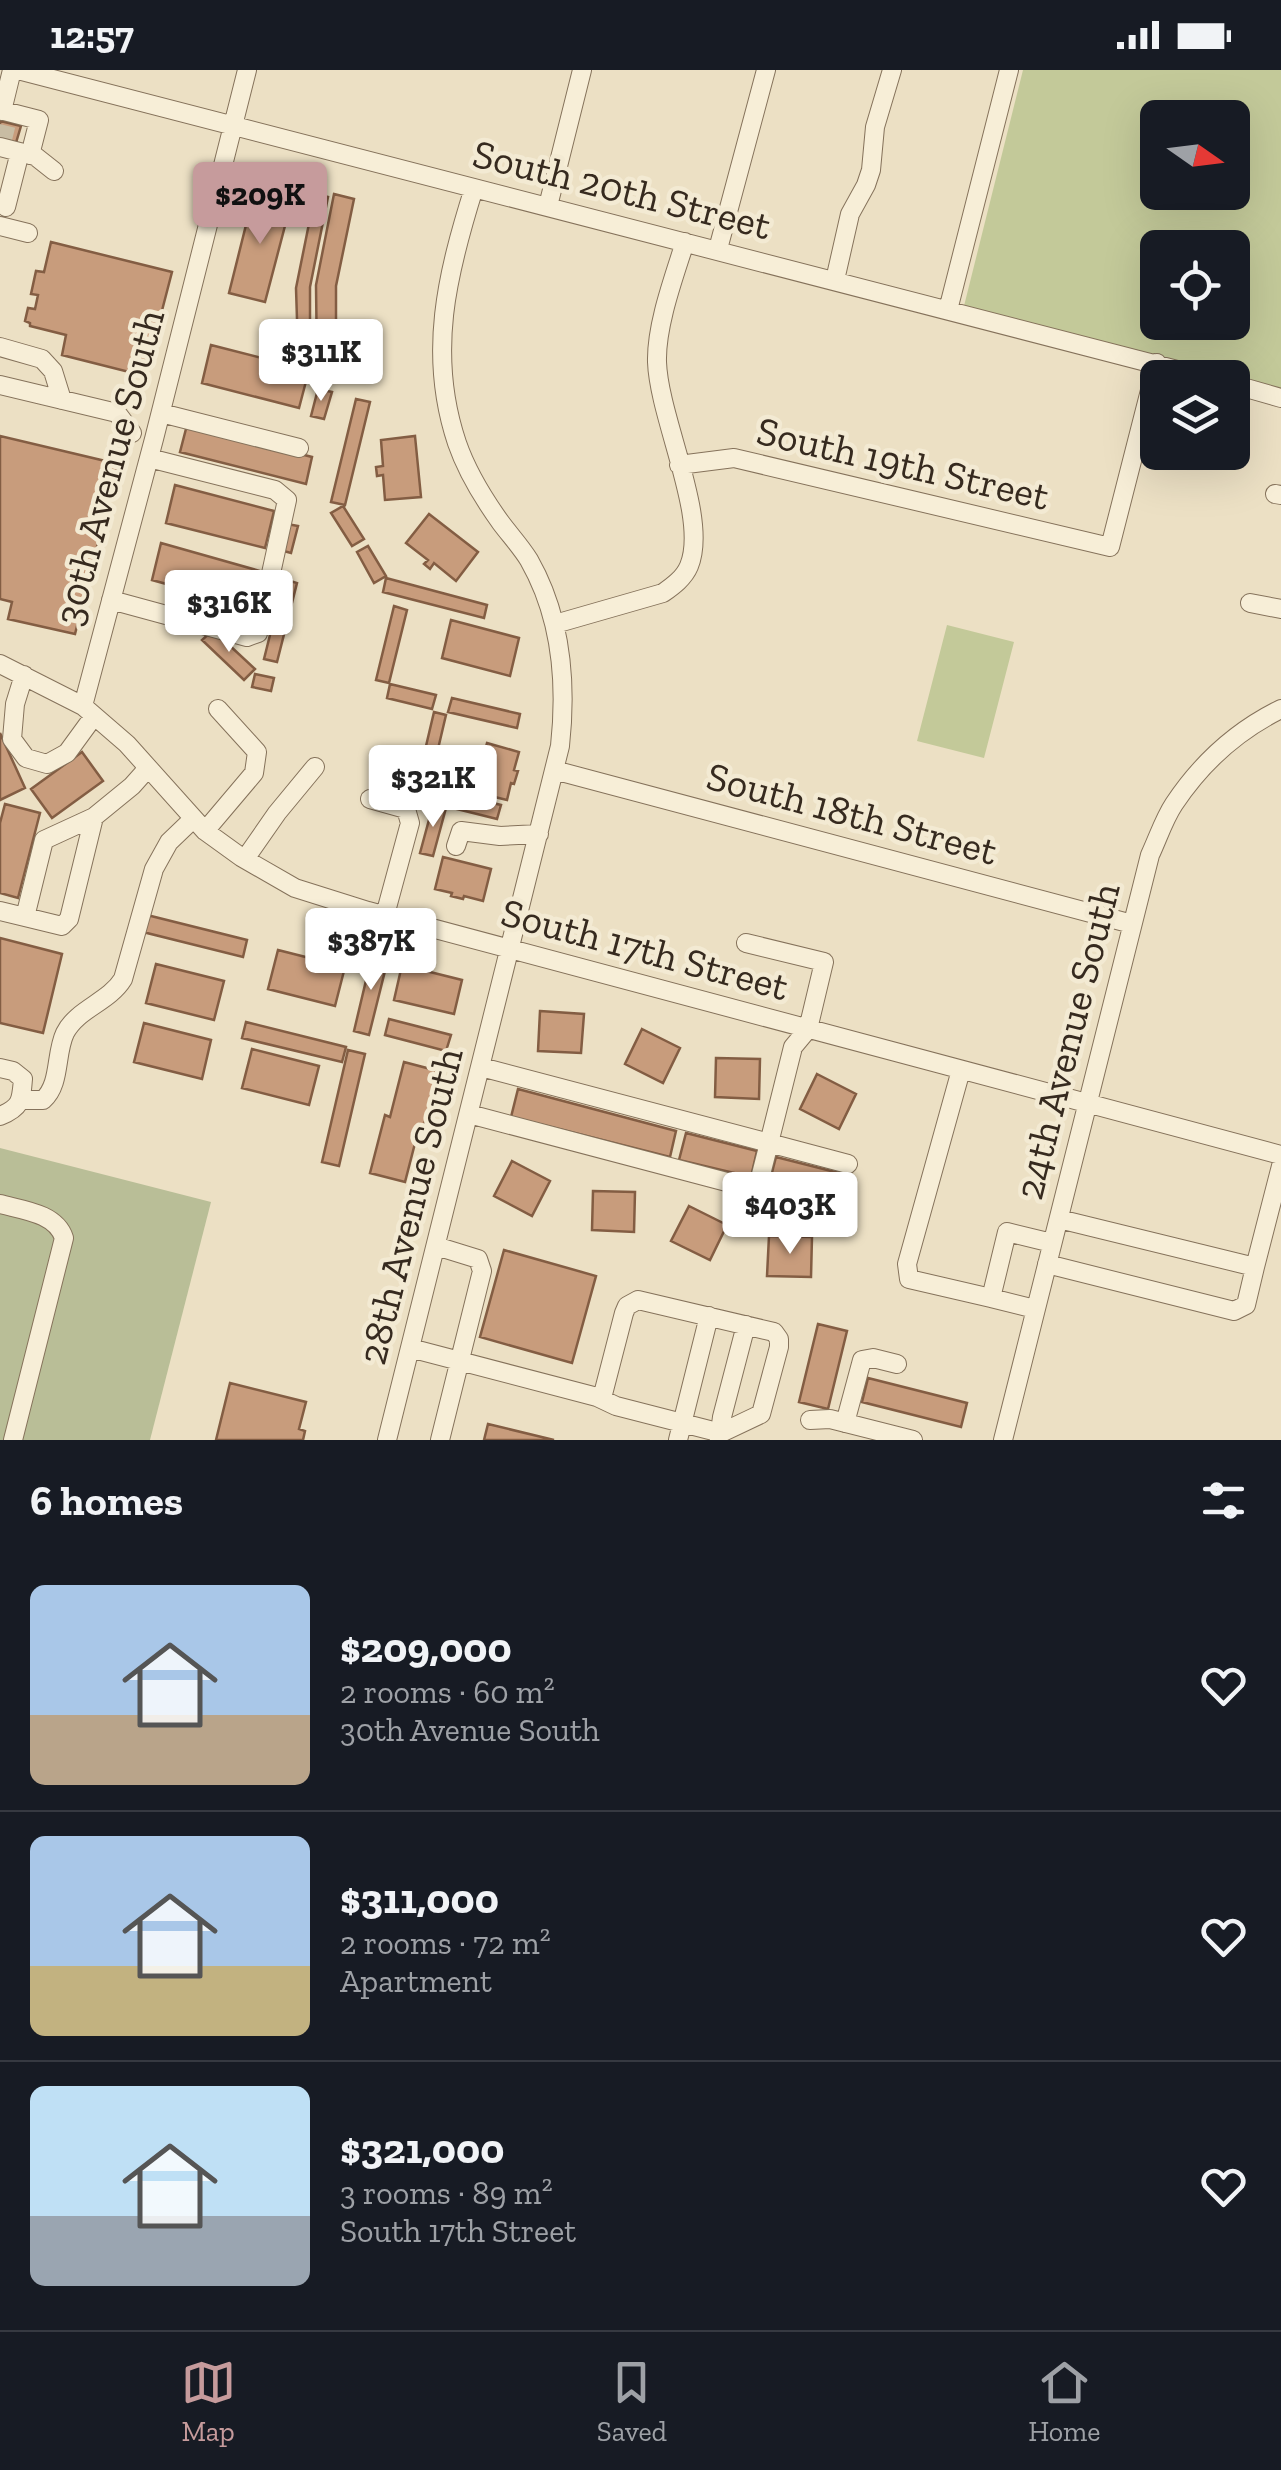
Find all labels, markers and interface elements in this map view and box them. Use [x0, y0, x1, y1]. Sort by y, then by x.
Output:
text: 12:57 [50, 12, 134, 58]
north arrow [1140, 100, 1250, 210]
map controls [1140, 100, 1250, 470]
street label: South 20th Street [468, 129, 776, 249]
pin: $209K [190, 162, 330, 247]
text: $209K [215, 175, 305, 213]
button: locate [1140, 230, 1250, 340]
street label: 30th Avenue South [44, 303, 174, 630]
pin: $311K [251, 319, 391, 404]
text: $311K [281, 332, 361, 370]
button: layers [1140, 360, 1250, 470]
street label: South 19th Street [752, 406, 1054, 520]
pin: $316K [159, 570, 299, 655]
text: $316K [187, 583, 271, 621]
pin: $321K [363, 745, 503, 830]
street label: South 18th Street [702, 751, 1002, 875]
text: $321K [391, 758, 475, 796]
street label: 24th Avenue South [1004, 877, 1130, 1204]
street label: South 17th Street [496, 888, 794, 1010]
pin: $387K [301, 908, 441, 993]
text: $387K [327, 921, 415, 959]
street label: 28th Avenue South [348, 1042, 473, 1369]
pin: $403K [720, 1172, 860, 1257]
text: $403K [744, 1185, 836, 1223]
icon: filters [1196, 1473, 1251, 1528]
text: 6 homes [30, 1475, 183, 1526]
text: $209,000 [340, 1622, 512, 1673]
icon: home [110, 1625, 230, 1745]
icon: heart [1196, 1658, 1251, 1713]
text: 2 rooms · 60 m² [340, 1673, 555, 1711]
text: 30th Avenue South [340, 1711, 600, 1749]
text: $311,000 [340, 1873, 499, 1924]
icon: home [110, 1876, 230, 1996]
icon: heart [1196, 1909, 1251, 1964]
text: 2 rooms · 72 m² [340, 1924, 551, 1962]
text: Apartment [340, 1962, 492, 2000]
text: $321,000 [340, 2123, 504, 2174]
icon: home [110, 2126, 230, 2246]
icon: heart [1196, 2159, 1251, 2214]
text: 3 rooms · 89 m² [340, 2174, 553, 2212]
text: South 17th Street [340, 2212, 576, 2250]
tab: Map [181, 2355, 236, 2448]
tab: Saved [597, 2355, 667, 2448]
tab: Home [1028, 2355, 1100, 2448]

